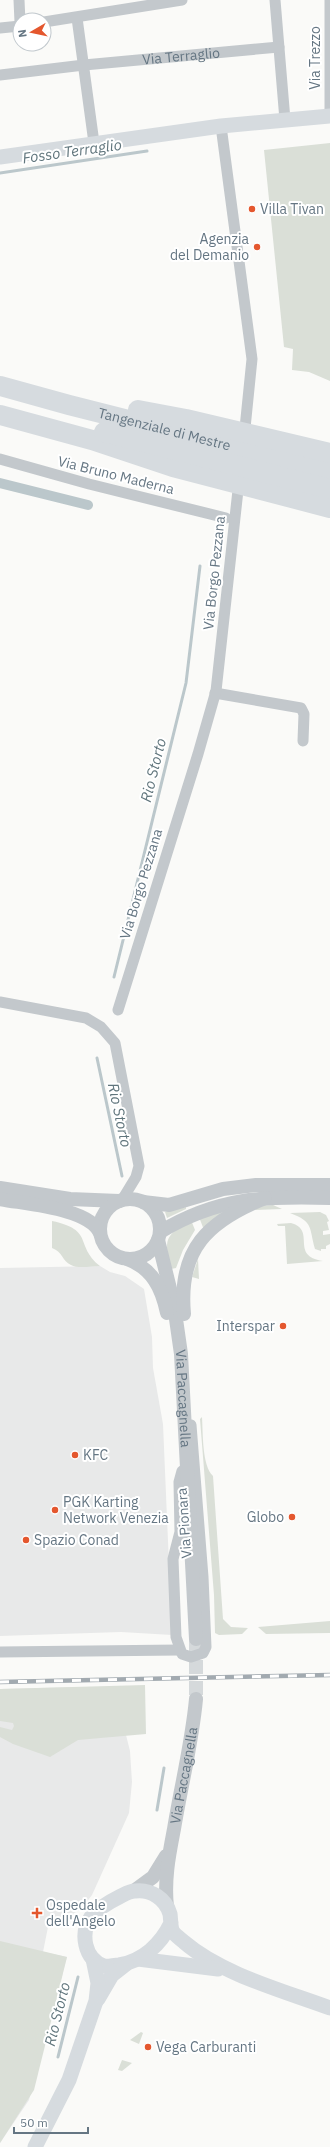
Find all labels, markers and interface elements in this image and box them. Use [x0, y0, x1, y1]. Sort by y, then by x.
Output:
north arrow [12, 12, 52, 52]
street label: Via Trezzo [306, 26, 324, 90]
text: N [15, 29, 30, 39]
street label: Via Terraglio [141, 43, 221, 69]
water label: Fosso Terraglio [21, 135, 123, 167]
place label: Villa Tivan [260, 200, 324, 218]
marker: Villa Tivan [247, 204, 257, 214]
place label: Agenzia del Demanio [170, 230, 250, 264]
marker: Agenzia del Demanio [252, 242, 262, 252]
street label: Tangenziale di Mestre [96, 404, 233, 455]
street label: Via Bruno Maderna [56, 452, 177, 498]
street label: Via Borgo Pezzana [199, 514, 229, 631]
water label: Rio Storto [136, 736, 170, 804]
street label: Via Borgo Pezzana [116, 826, 167, 942]
water label: Rio Storto [104, 1081, 136, 1149]
place label: Interspar [216, 1317, 275, 1335]
marker: Interspar [278, 1321, 288, 1331]
street label: Via Paccagnella [171, 1348, 195, 1449]
place label: KFC [83, 1446, 108, 1464]
marker: KFC [70, 1450, 80, 1460]
street label: Via Pionara [173, 1487, 195, 1559]
place label: PGK Karting Network Venezia [63, 1493, 169, 1527]
marker: PGK Karting Network Venezia [50, 1505, 60, 1515]
place label: Globo [247, 1508, 284, 1526]
marker: Globo [287, 1512, 297, 1522]
place label: Spazio Conad [34, 1531, 119, 1549]
marker: Spazio Conad [21, 1535, 31, 1545]
street label: Via Paccagnella [166, 1725, 202, 1825]
place label: Ospedale dell'Angelo [46, 1896, 116, 1930]
marker: Ospedale dell'Angelo [31, 1907, 43, 1919]
water label: Rio Storto [40, 1980, 74, 2048]
place label: Vega Carburanti [156, 2038, 256, 2056]
marker: Vega Carburanti [143, 2042, 153, 2052]
scale bar [14, 2109, 88, 2135]
text: 50 m [20, 2115, 48, 2130]

